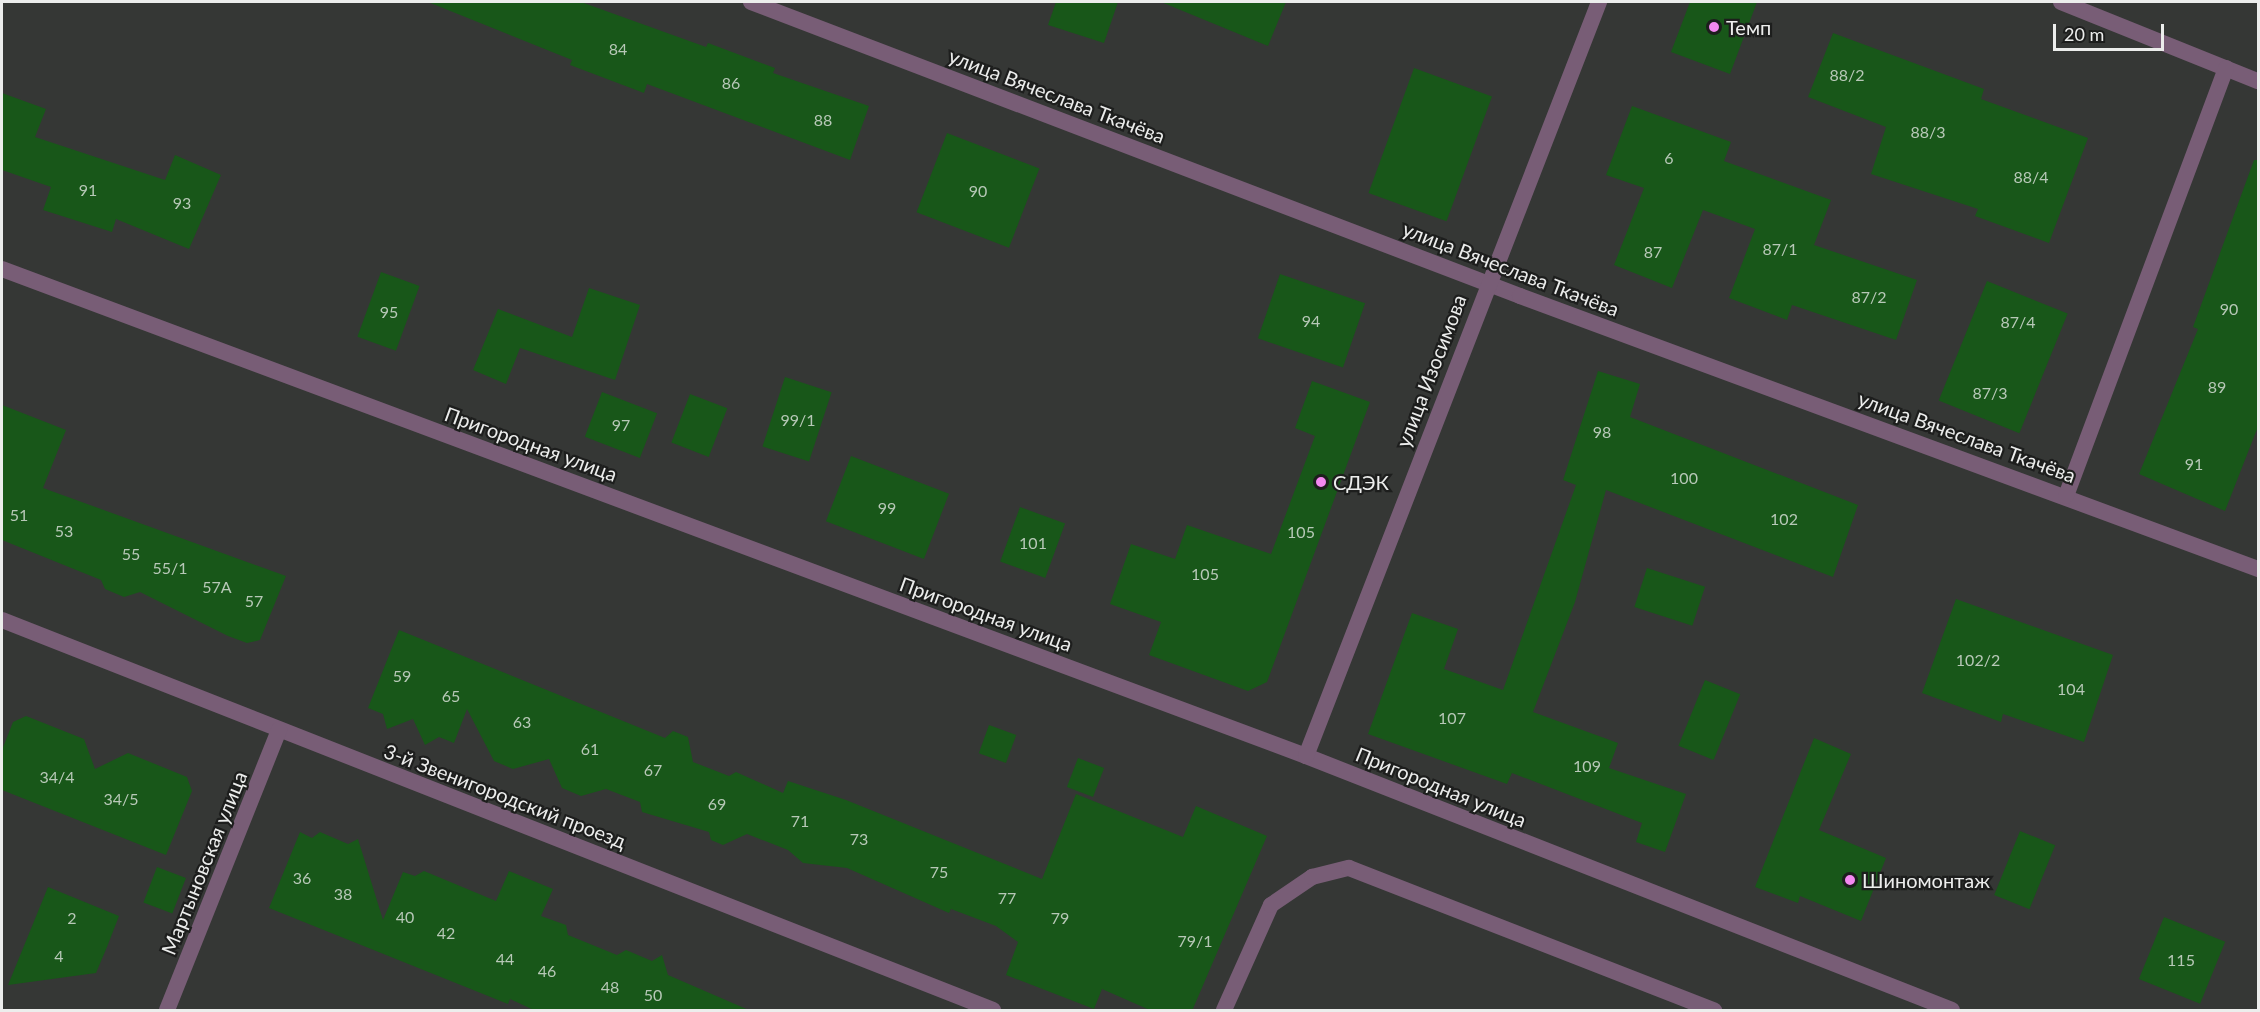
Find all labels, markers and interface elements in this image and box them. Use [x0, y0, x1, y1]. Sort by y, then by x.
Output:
scale bar [2056, 12, 2167, 50]
place label: Темп [1726, 15, 1771, 39]
marker: Темп [1707, 20, 1721, 34]
text: 20 m [2064, 23, 2104, 45]
house number: 84 [609, 39, 627, 59]
street label: улица Вячеслава Ткачёва [945, 44, 1169, 148]
house number: 88/2 [1829, 65, 1865, 85]
house number: 86 [722, 73, 740, 93]
house number: 88 [814, 110, 832, 130]
house number: 88/3 [1910, 122, 1946, 142]
house number: 6 [1664, 148, 1674, 168]
house number: 88/4 [2013, 167, 2049, 187]
house number: 91 [79, 180, 97, 200]
house number: 90 [969, 181, 987, 201]
house number: 93 [173, 193, 191, 213]
street label: улица Вячеслава Ткачёва [1399, 217, 1623, 321]
house number: 87/1 [1762, 239, 1798, 259]
house number: 87 [1644, 242, 1662, 262]
house number: 87/2 [1851, 287, 1887, 307]
street label: улица Изосимова [1391, 291, 1471, 451]
house number: 90 [2220, 299, 2238, 319]
house number: 95 [380, 302, 398, 322]
house number: 94 [1302, 311, 1320, 331]
house number: 87/4 [2000, 312, 2036, 332]
house number: 89 [2208, 377, 2226, 397]
house number: 87/3 [1972, 383, 2008, 403]
street label: улица Вячеслава Ткачёва [1855, 386, 2079, 488]
street label: Пригородная улица [442, 402, 620, 486]
house number: 99/1 [780, 410, 816, 430]
house number: 97 [612, 415, 630, 435]
house number: 98 [1593, 422, 1611, 442]
house number: 91 [2185, 454, 2203, 474]
house number: 100 [1670, 468, 1698, 488]
place label: СДЭК [1333, 470, 1389, 494]
marker: СДЭК [1314, 475, 1328, 489]
house number: 99 [878, 498, 896, 518]
house number: 51 [10, 505, 28, 525]
house number: 102 [1770, 509, 1798, 529]
house number: 53 [55, 521, 73, 541]
house number: 105 [1287, 522, 1315, 542]
house number: 101 [1019, 533, 1047, 553]
house number: 55 [122, 544, 140, 564]
house number: 55/1 [152, 558, 188, 578]
house number: 105 [1191, 564, 1219, 584]
street label: Пригородная улица [897, 572, 1075, 656]
house number: 57А [202, 577, 232, 597]
house number: 57 [245, 591, 263, 611]
house number: 102/2 [1956, 650, 2000, 670]
house number: 59 [393, 666, 411, 686]
house number: 104 [2057, 679, 2085, 699]
house number: 65 [442, 686, 460, 706]
house number: 107 [1438, 708, 1466, 728]
house number: 63 [513, 712, 531, 732]
street label: 3-й Звенигородский проезд [381, 739, 629, 853]
house number: 61 [581, 739, 599, 759]
street label: Пригородная улица [1352, 742, 1530, 832]
house number: 109 [1573, 756, 1601, 776]
house number: 67 [644, 760, 662, 780]
house number: 34/4 [39, 767, 75, 787]
street label: Мартыновская улица [156, 768, 252, 958]
house number: 34/5 [103, 789, 139, 809]
house number: 69 [708, 794, 726, 814]
house number: 71 [791, 811, 809, 831]
house number: 73 [850, 829, 868, 849]
house number: 75 [930, 862, 948, 882]
house number: 36 [293, 868, 311, 888]
place label: Шиномонтаж [1862, 868, 1990, 892]
marker: Шиномонтаж [1843, 873, 1857, 887]
house number: 38 [334, 884, 352, 904]
house number: 77 [998, 888, 1016, 908]
house number: 40 [396, 907, 414, 927]
house number: 2 [67, 908, 77, 928]
house number: 79 [1051, 908, 1069, 928]
house number: 42 [437, 923, 455, 943]
house number: 79/1 [1177, 931, 1213, 951]
house number: 4 [54, 946, 64, 966]
house number: 44 [496, 949, 514, 969]
house number: 115 [2167, 950, 2195, 970]
house number: 46 [538, 961, 556, 981]
house number: 48 [601, 977, 619, 997]
house number: 50 [644, 985, 662, 1005]

